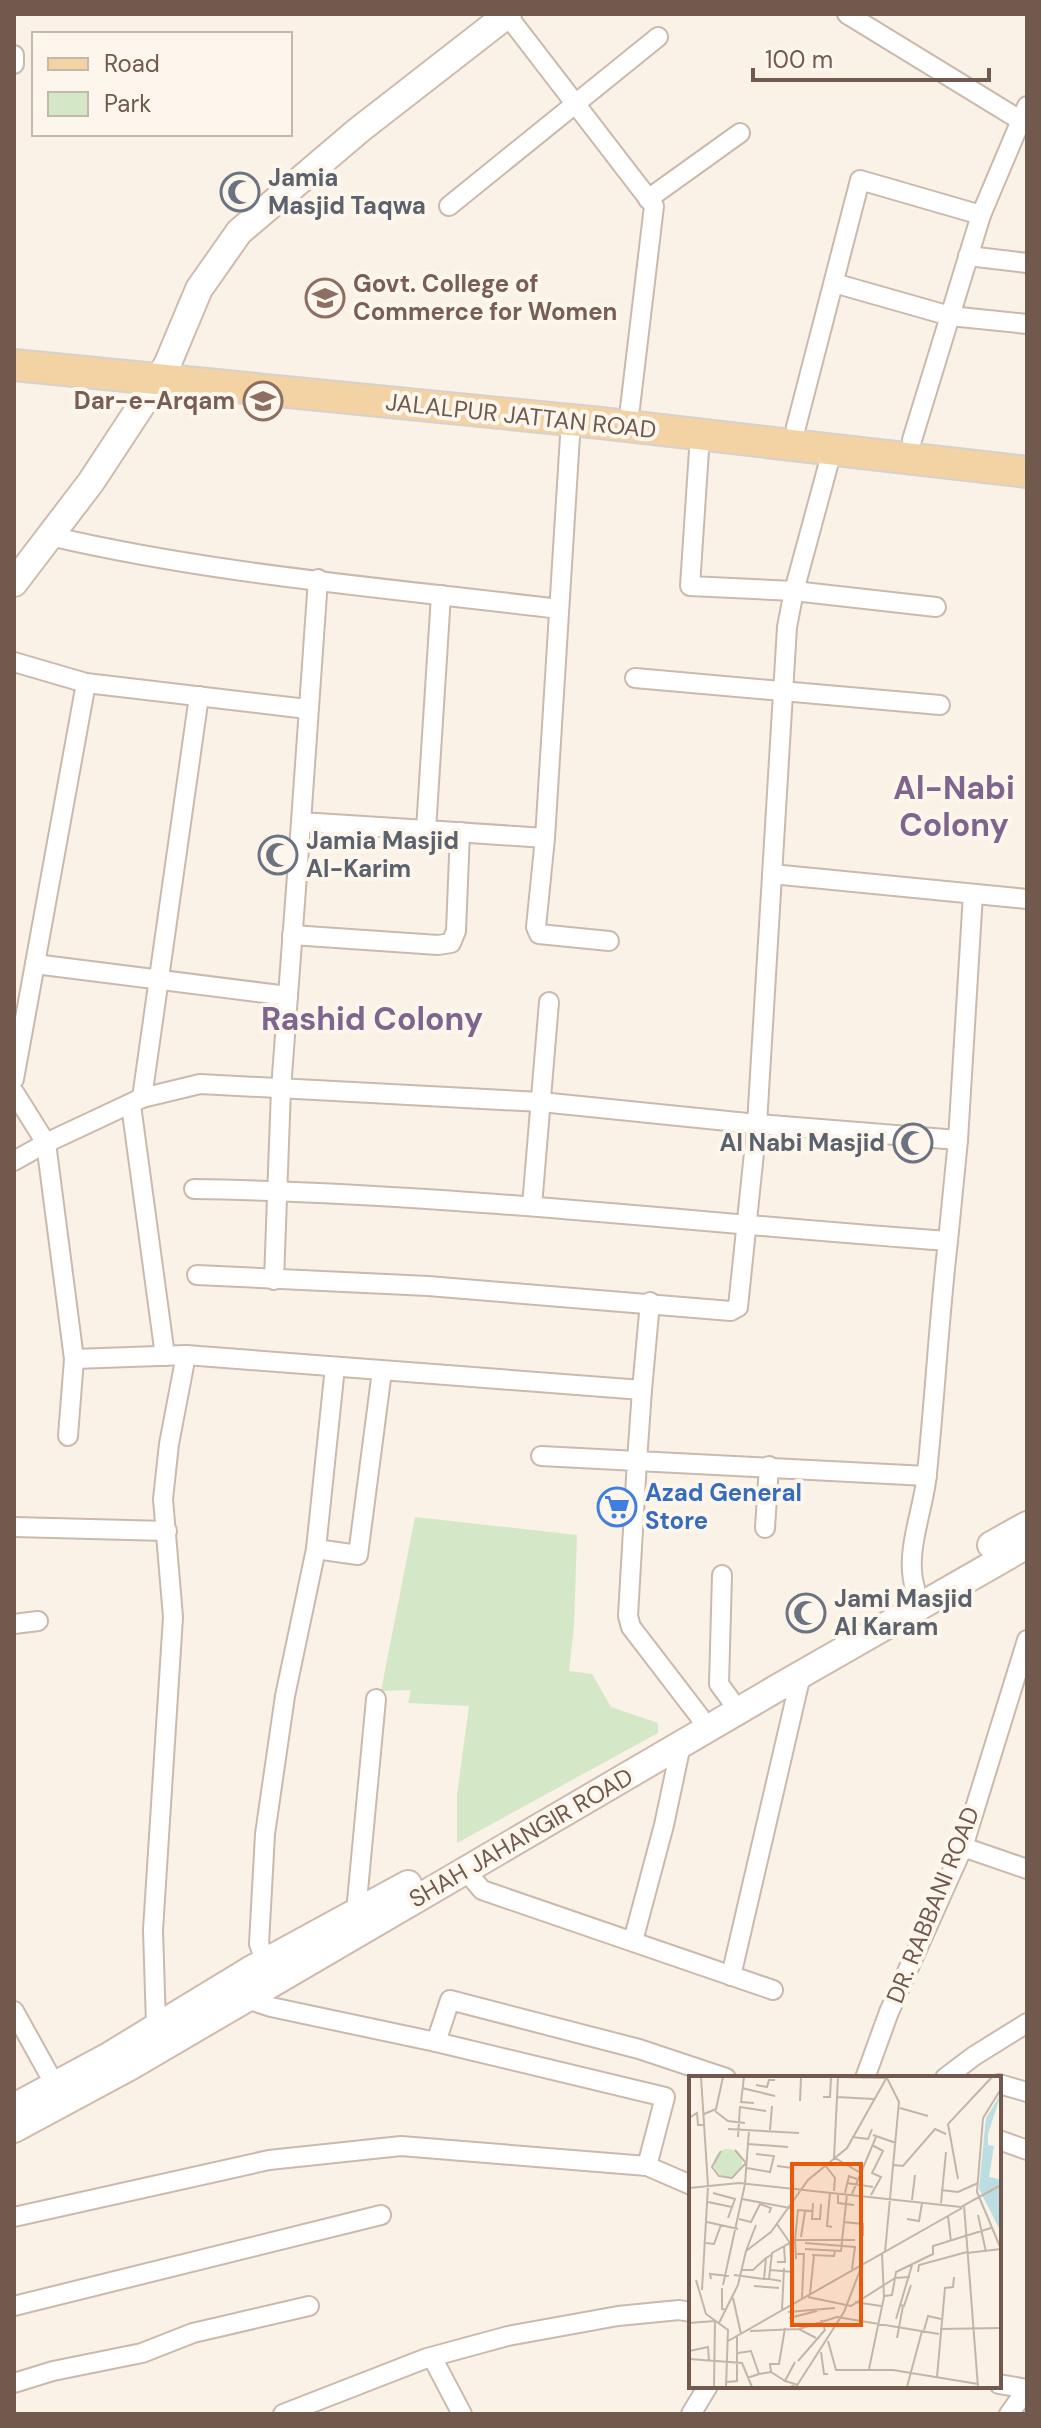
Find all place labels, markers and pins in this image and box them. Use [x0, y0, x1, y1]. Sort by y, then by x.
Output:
place label: Jamia Masjid Taqwa [268, 162, 426, 221]
mosque icon: Jamia Masjid Taqwa [219, 171, 261, 213]
place label: Govt. College of Commerce for Women [353, 268, 617, 327]
school or university icon: Govt. College of Commerce for Women [304, 277, 346, 319]
school or university icon: Dar-e-Arqam [242, 380, 284, 422]
place label: Dar-e-Arqam [74, 385, 235, 416]
place label: Jamia Masjid Al-Karim [306, 825, 459, 884]
mosque icon: Jamia Masjid Al-Karim [257, 834, 299, 876]
mosque icon: Al Nabi Masjid [892, 1122, 934, 1164]
place label: Al Nabi Masjid [719, 1127, 885, 1158]
place label: Azad General Store [645, 1477, 802, 1536]
supermarket icon: Azad General Store [596, 1486, 638, 1528]
place label: Jami Masjid Al Karam [834, 1583, 973, 1642]
mosque icon: Jami Masjid Al Karam [785, 1592, 827, 1634]

